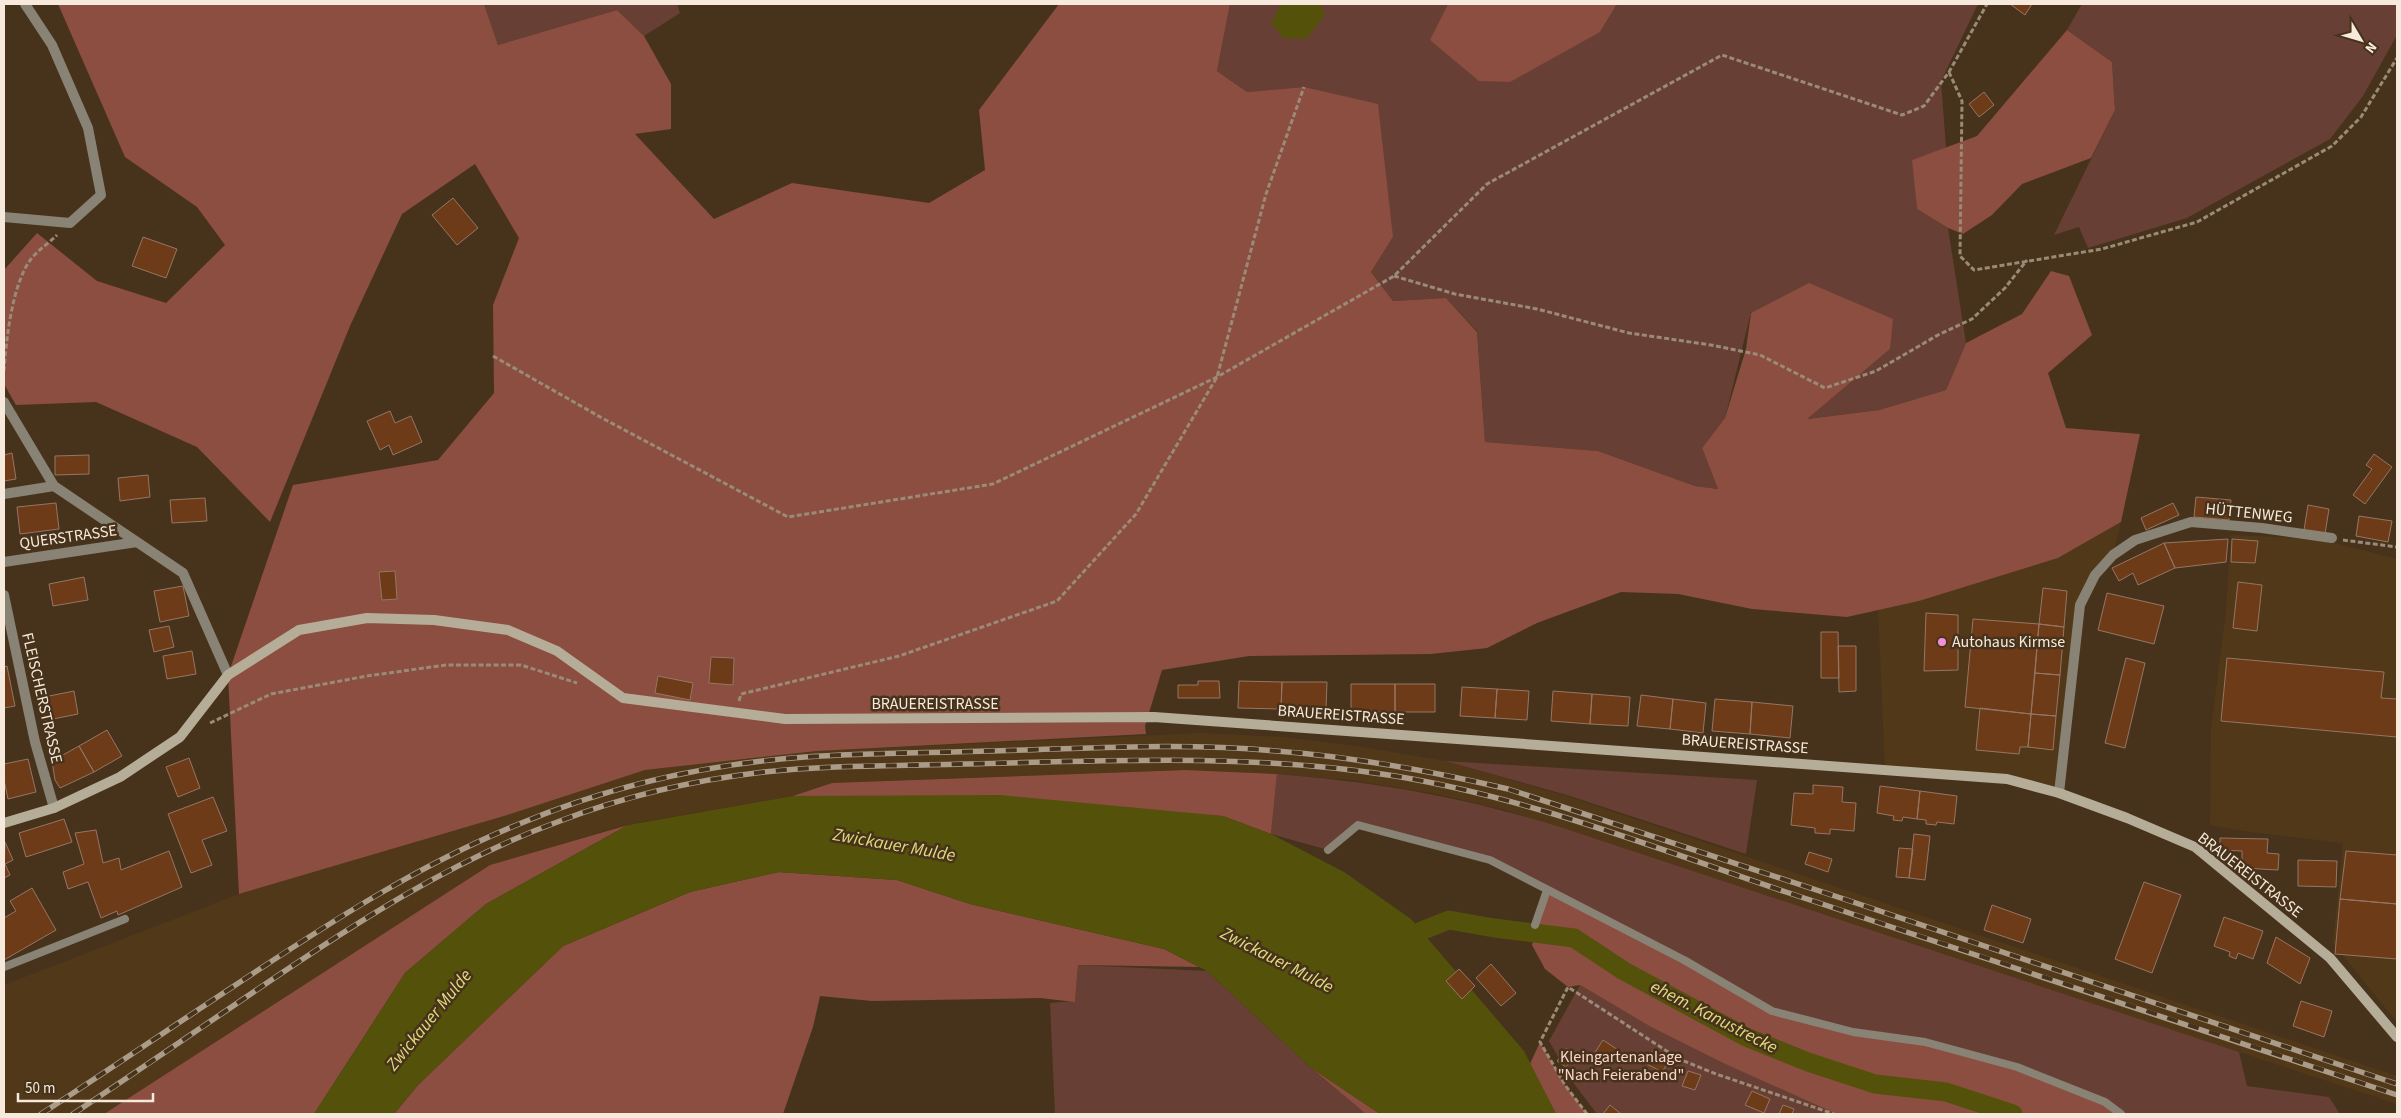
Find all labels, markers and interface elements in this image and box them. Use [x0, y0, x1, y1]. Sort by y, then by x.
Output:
north arrow [2336, 15, 2386, 65]
text: N [2360, 38, 2381, 57]
street label: HÜTTENWEG [2204, 497, 2294, 529]
street label: QUERSTRASSE [18, 519, 118, 555]
street label: FLEISCHERSTRASSE [16, 630, 68, 766]
place label: Autohaus Kirmse [1952, 631, 2065, 653]
marker: Autohaus Kirmse [1936, 636, 1948, 648]
street label: BRAUEREISTRASSE [871, 693, 999, 715]
street label: BRAUEREISTRASSE [1277, 700, 1405, 730]
street label: BRAUEREISTRASSE [1681, 729, 1809, 759]
water label: Zwickauer Mulde [830, 822, 958, 868]
street label: BRAUEREISTRASSE [2193, 827, 2307, 923]
water label: Zwickauer Mulde [1215, 920, 1338, 999]
water label: Zwickauer Mulde [380, 964, 478, 1077]
water label: ehem. Kanustrecke [1646, 974, 1782, 1060]
park label: Kleingartenanlage "Nach Feierabend" [1558, 1046, 1684, 1086]
scale bar [18, 1070, 152, 1102]
text: 50 m [25, 1078, 55, 1099]

